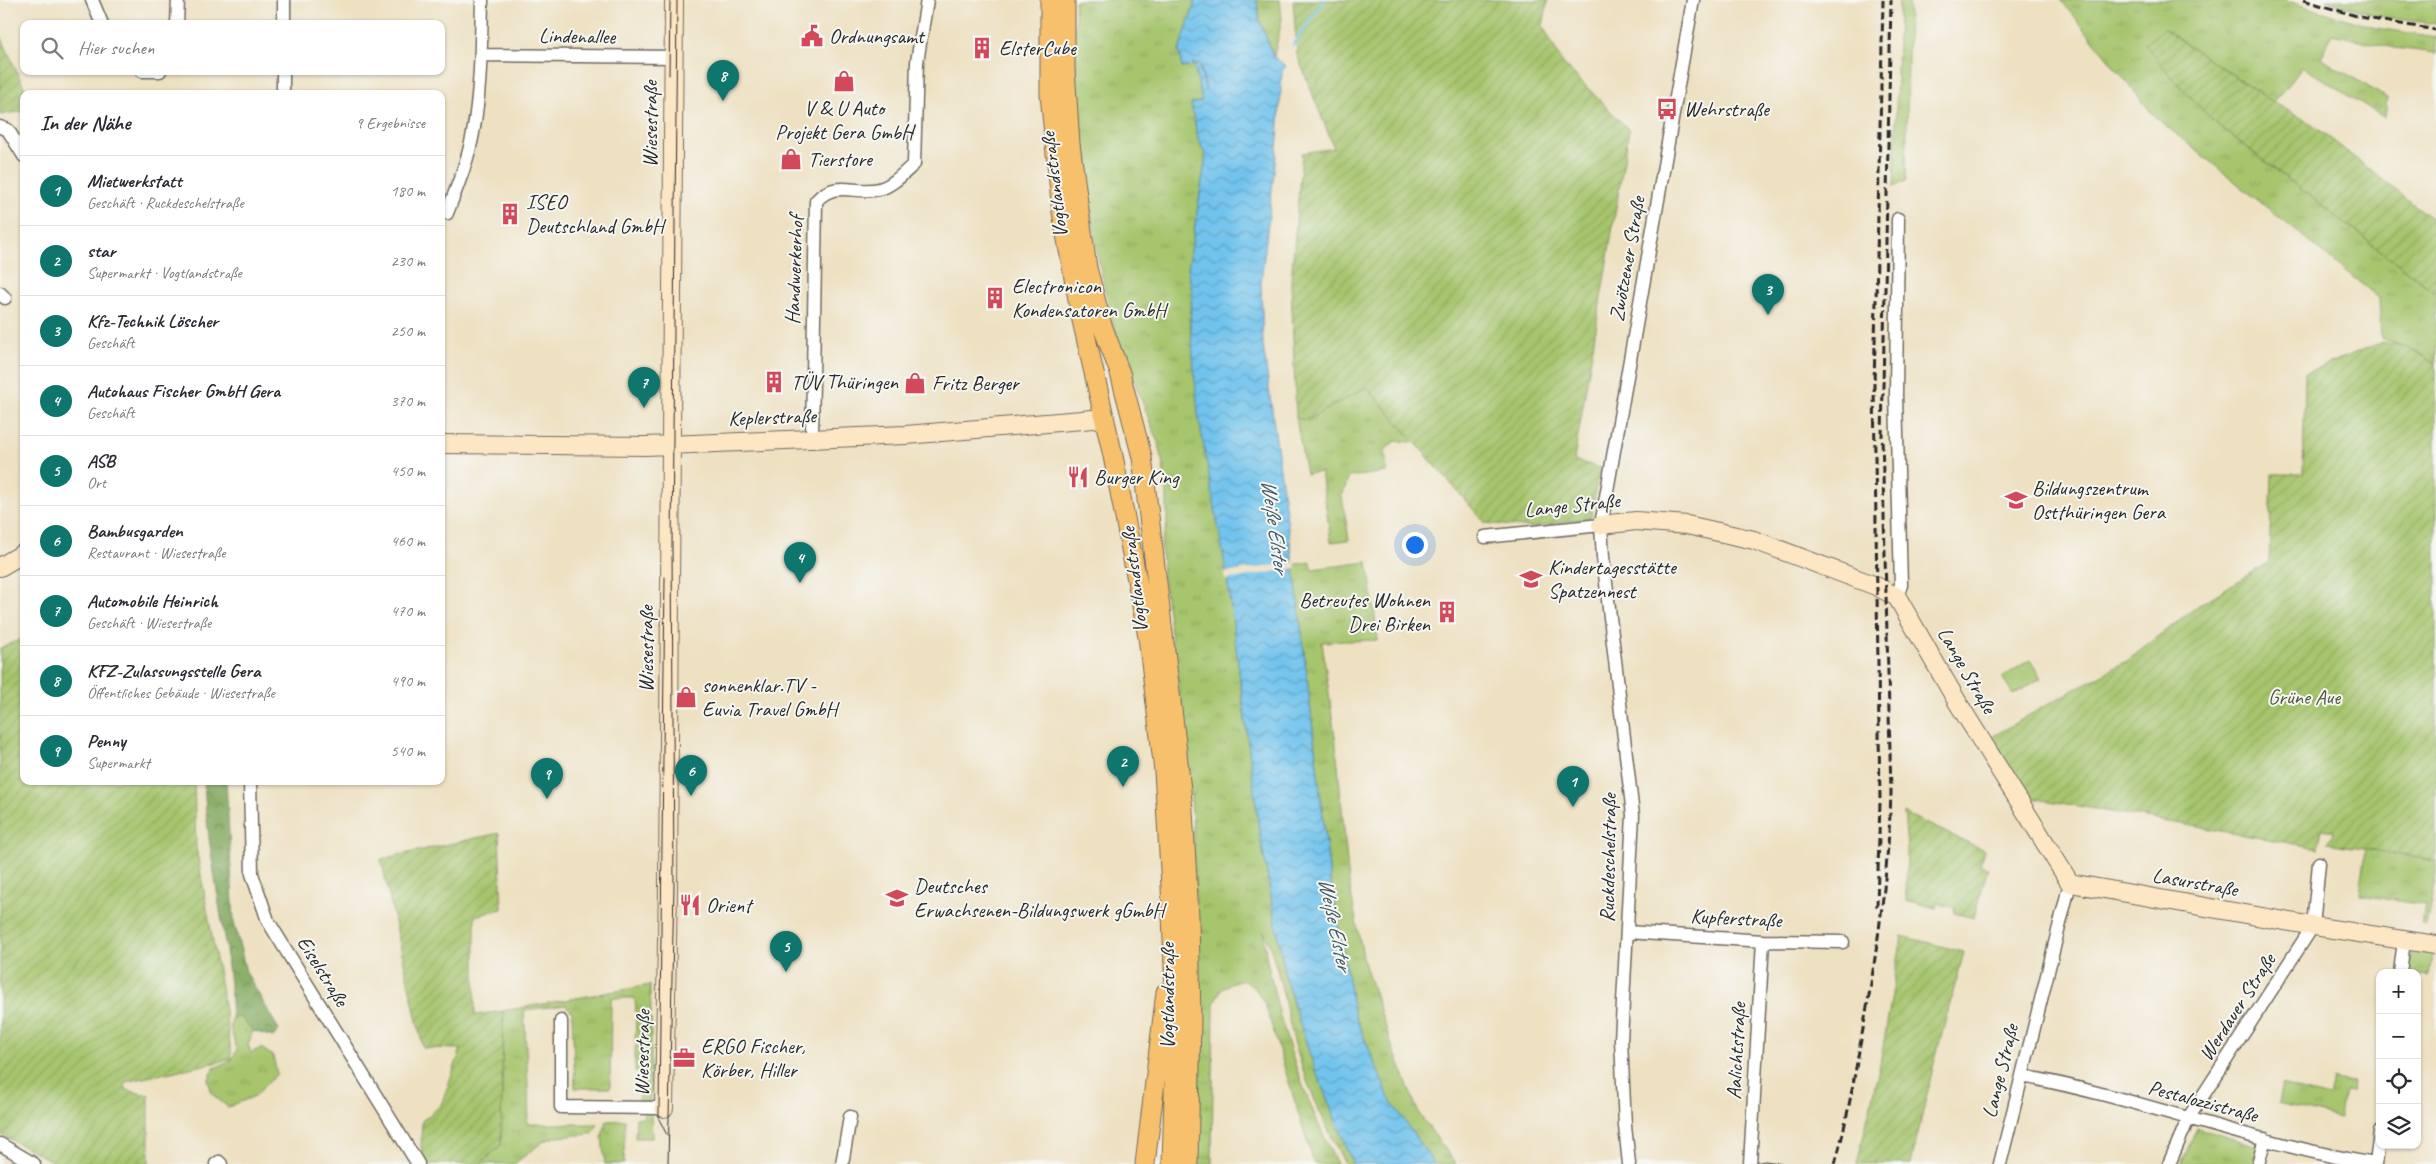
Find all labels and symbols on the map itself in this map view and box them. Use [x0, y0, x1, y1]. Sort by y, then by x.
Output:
street label: Lindenallee [539, 22, 617, 50]
public building icon: Ordnungsamt [799, 23, 825, 49]
place label: Ordnungsamt [829, 23, 926, 49]
building icon: ElsterCube [969, 35, 995, 61]
place label: ElsterCube [999, 35, 1077, 61]
pin: 8 [707, 60, 739, 101]
shop icon: V & U Auto Projekt Gera GmbH [831, 68, 857, 94]
street label: Wiesestraße [637, 79, 663, 167]
place label: V & U Auto Projekt Gera GmbH [775, 95, 916, 145]
bus stop icon: Wehrstraße [1654, 96, 1680, 122]
place label: Wehrstraße [1684, 96, 1771, 122]
street label: Vogtlandstraße [1034, 128, 1073, 239]
shop icon: Tierstore [778, 146, 804, 172]
place label: Tierstore [808, 146, 874, 172]
place label: ISEO Deutschland GmbH [526, 189, 667, 239]
street label: Zwötzener Straße [1603, 192, 1651, 323]
building icon: ISEO Deutschland GmbH [497, 201, 523, 227]
street label: Handwerkerhof [779, 211, 809, 325]
place label: Electronicon Kondensatoren GmbH [1012, 273, 1169, 323]
pin: 3 [1752, 274, 1784, 315]
building icon: Electronicon Kondensatoren GmbH [982, 285, 1008, 311]
pin: 7 [628, 367, 660, 408]
building icon: TÜV Thüringen [761, 369, 787, 395]
place label: TÜV Thüringen [791, 369, 899, 395]
shop icon: Fritz Berger [902, 370, 928, 396]
place label: Fritz Berger [932, 370, 1020, 396]
street label: Keplerstraße [728, 402, 818, 432]
restaurant icon: Burger King [1065, 464, 1091, 490]
place label: Burger King [1094, 464, 1180, 490]
place label: Bildungszentrum Ostthüringen Gera [2032, 475, 2167, 525]
water label: Weiße Elster [1255, 478, 1296, 578]
street label: Lange Straße [1523, 487, 1623, 523]
school or university icon: Bildungszentrum Ostthüringen Gera [2003, 487, 2029, 513]
street label: Vogtlandstraße [1114, 523, 1153, 634]
your location [1402, 532, 1428, 558]
pin: 4 [784, 542, 816, 583]
place label: Kindertagesstätte Spatzennest [1548, 554, 1678, 604]
school or university icon: Kindertagesstätte Spatzennest [1518, 566, 1544, 592]
place label: Betreutes Wohnen Drei Birken [1299, 587, 1431, 637]
building icon: Betreutes Wohnen Drei Birken [1434, 599, 1460, 625]
street label: Wiesestraße [633, 604, 659, 692]
street label: Lange Straße [1932, 622, 2003, 720]
place label: sonnenklar.TV - Euvia Travel GmbH [702, 672, 840, 722]
shop icon: sonnenklar.TV - Euvia Travel GmbH [673, 684, 699, 710]
park label: Grüne Aue [2268, 684, 2341, 710]
pin: 2 [1107, 746, 1139, 787]
pin: 6 [675, 755, 707, 796]
pin: 9 [531, 758, 563, 799]
pin: 1 [1557, 766, 1589, 807]
street label: Ruckdeschelstraße [1594, 791, 1622, 923]
street label: Lasurstraße [2150, 862, 2242, 903]
place label: Deutsches Erwachsenen-Bildungswerk gGmbH [914, 873, 1167, 923]
water label: Weiße Elster [1312, 875, 1359, 977]
school or university icon: Deutsches Erwachsenen-Bildungswerk gGmbH [884, 885, 910, 911]
restaurant icon: Orient [677, 892, 703, 918]
place label: Orient [706, 892, 754, 918]
street label: Kupferstraße [1690, 903, 1784, 933]
street label: Eiselstraße [291, 931, 356, 1013]
pin: 5 [770, 931, 802, 972]
street label: Vogtlandstraße [1154, 941, 1180, 1049]
street label: Werdauer Straße [2193, 947, 2282, 1065]
street label: Aalichtstraße [1720, 1000, 1752, 1100]
street label: Wiesestraße [628, 1007, 656, 1096]
street label: Lange Straße [1976, 1019, 2025, 1120]
place label: ERGO Fischer, Körber, Hiller [701, 1033, 805, 1083]
office icon: ERGO Fischer, Körber, Hiller [671, 1045, 697, 1071]
street label: Pestalozzistraße [2146, 1074, 2263, 1129]

